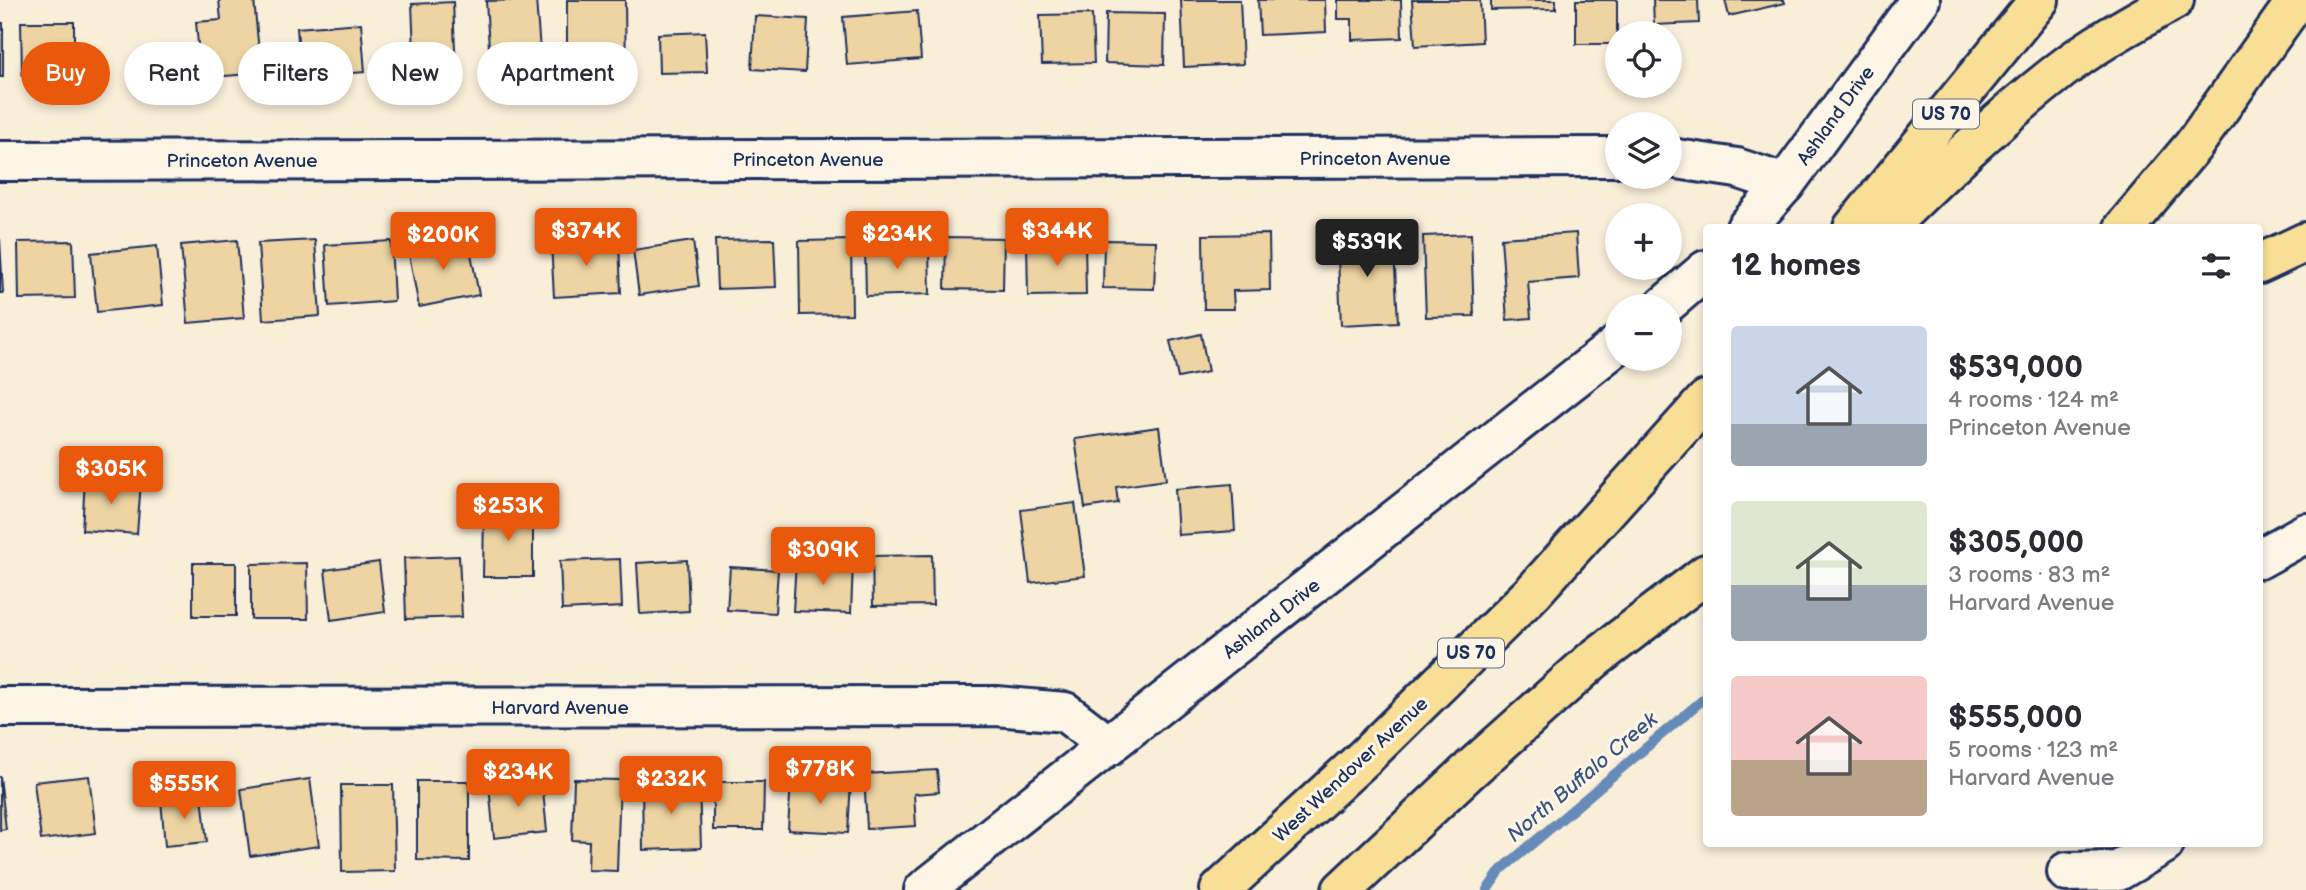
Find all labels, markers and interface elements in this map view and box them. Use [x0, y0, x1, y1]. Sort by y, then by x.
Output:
map controls [1605, 21, 1682, 371]
button: locate [1605, 21, 1682, 98]
chip: Buy [21, 42, 110, 105]
chip: Rent [124, 42, 224, 105]
chip: Filters [238, 42, 353, 105]
chip: New [367, 42, 463, 105]
chip: Apartment [477, 42, 638, 105]
street label: Ashland Drive [1792, 62, 1880, 170]
road number: US 70 [1913, 100, 1979, 128]
button: layers [1605, 112, 1682, 189]
street label: Princeton Avenue [1299, 148, 1451, 171]
street label: Princeton Avenue [732, 149, 884, 172]
street label: Princeton Avenue [166, 150, 318, 173]
button: + [1605, 203, 1682, 280]
pin: $374K [537, 208, 635, 268]
pin: $344K [1008, 208, 1106, 268]
pin: $200K [394, 212, 492, 272]
pin: $234K [848, 212, 946, 271]
text: $374K [551, 217, 621, 245]
text: $344K [1021, 217, 1093, 245]
pin: $539K [1318, 219, 1416, 279]
text: $234K [862, 220, 932, 248]
text: $200K [407, 221, 479, 249]
text: $539K [1332, 228, 1402, 256]
icon: filters [2197, 247, 2235, 285]
text: 12 homes [1731, 248, 1861, 284]
button: − [1605, 294, 1682, 371]
text: $539,000 [1948, 350, 2083, 386]
icon: home [1787, 354, 1871, 438]
text: 4 rooms · 124 m² [1948, 386, 2119, 414]
text: Princeton Avenue [1948, 414, 2131, 442]
pin: $305K [62, 447, 160, 506]
text: $305K [75, 455, 147, 483]
pin: $253K [459, 484, 557, 543]
text: $253K [472, 492, 544, 520]
text: $305,000 [1948, 525, 2084, 561]
pin: $309K [774, 528, 872, 587]
icon: home [1787, 529, 1871, 613]
text: $309K [787, 536, 859, 564]
text: 3 rooms · 83 m² [1948, 561, 2110, 589]
street label: Ashland Drive [1219, 574, 1325, 664]
text: Harvard Avenue [1948, 589, 2114, 617]
road number: US 70 [1438, 638, 1504, 668]
street label: West Wendover Avenue [1269, 693, 1433, 848]
street label: Harvard Avenue [491, 697, 629, 720]
text: $555,000 [1948, 700, 2082, 736]
icon: home [1787, 704, 1871, 788]
water label: North Buffalo Creek [1502, 707, 1663, 848]
text: 5 rooms · 123 m² [1948, 736, 2118, 764]
pin: $778K [771, 746, 869, 806]
pin: $234K [469, 750, 567, 809]
text: $778K [785, 755, 855, 783]
pin: $232K [622, 756, 720, 816]
text: $234K [483, 758, 553, 786]
pin: $555K [135, 762, 233, 821]
text: Harvard Avenue [1948, 764, 2114, 792]
text: $232K [635, 765, 707, 793]
text: $555K [149, 770, 219, 798]

